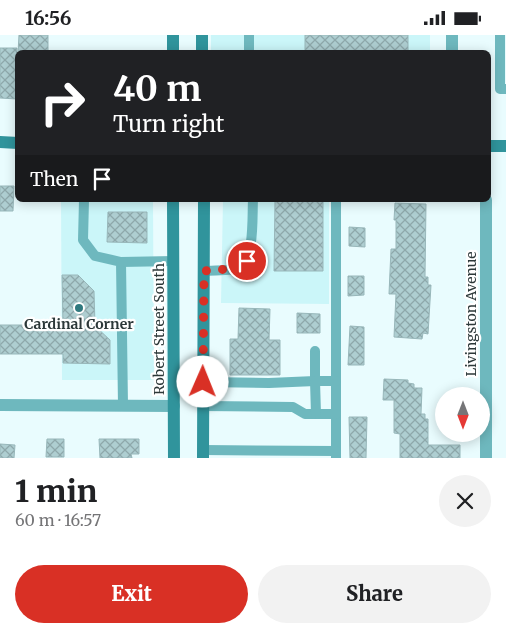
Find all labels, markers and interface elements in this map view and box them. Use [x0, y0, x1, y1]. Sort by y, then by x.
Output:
text: 16:56 [25, 6, 72, 30]
text: 40 m [113, 67, 201, 111]
icon: right [30, 70, 95, 135]
text: Turn right [113, 110, 224, 138]
icon: arrive [88, 165, 116, 193]
text: Then [30, 167, 78, 191]
pin [226, 240, 268, 282]
icon: arrive [233, 247, 261, 275]
street label: Livingston Avenue [462, 252, 480, 376]
street label: Robert Street South [150, 263, 168, 395]
marker: Cardinal Corner [73, 302, 85, 314]
place label: Cardinal Corner [24, 315, 134, 333]
position arrow [176, 355, 228, 407]
north arrow [435, 387, 490, 443]
map controls [435, 387, 490, 442]
text: 1 min [15, 472, 97, 510]
button: close [439, 475, 491, 527]
text: 60 m · 16:57 [15, 510, 101, 530]
button: Exit [15, 565, 248, 623]
button: Share [258, 565, 491, 623]

